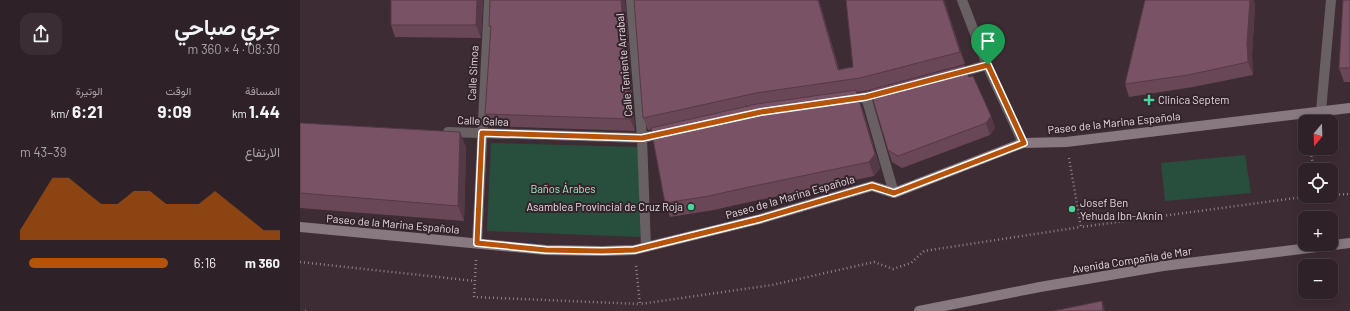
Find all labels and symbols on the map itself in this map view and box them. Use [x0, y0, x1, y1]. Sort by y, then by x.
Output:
street label: Calle Teniente Arrabal [613, 13, 634, 117]
pin [971, 24, 1005, 65]
street label: Calle Simoa [465, 45, 480, 101]
place label: Clinica Septem [1158, 93, 1229, 106]
marker: Clinica Septem [1143, 94, 1155, 106]
street label: Paseo de la Marina Española [1047, 109, 1181, 136]
street label: Calle Galea [457, 113, 509, 128]
north arrow [1298, 115, 1338, 155]
street label: Paseo de la Marina Española [724, 172, 856, 221]
park label: Baños Árabes [530, 182, 596, 195]
place label: Josef Ben Yehuda Ibn-Aknin [1080, 196, 1163, 222]
place label: Asamblea Provincial de Cruz Roja [526, 200, 683, 213]
marker: Asamblea Provincial de Cruz Roja [686, 202, 696, 212]
marker: Josef Ben Yehuda Ibn-Aknin [1067, 204, 1077, 214]
street label: Paseo de la Marina Española [326, 211, 460, 236]
street label: Avenida Compañía de Mar [1071, 244, 1193, 275]

